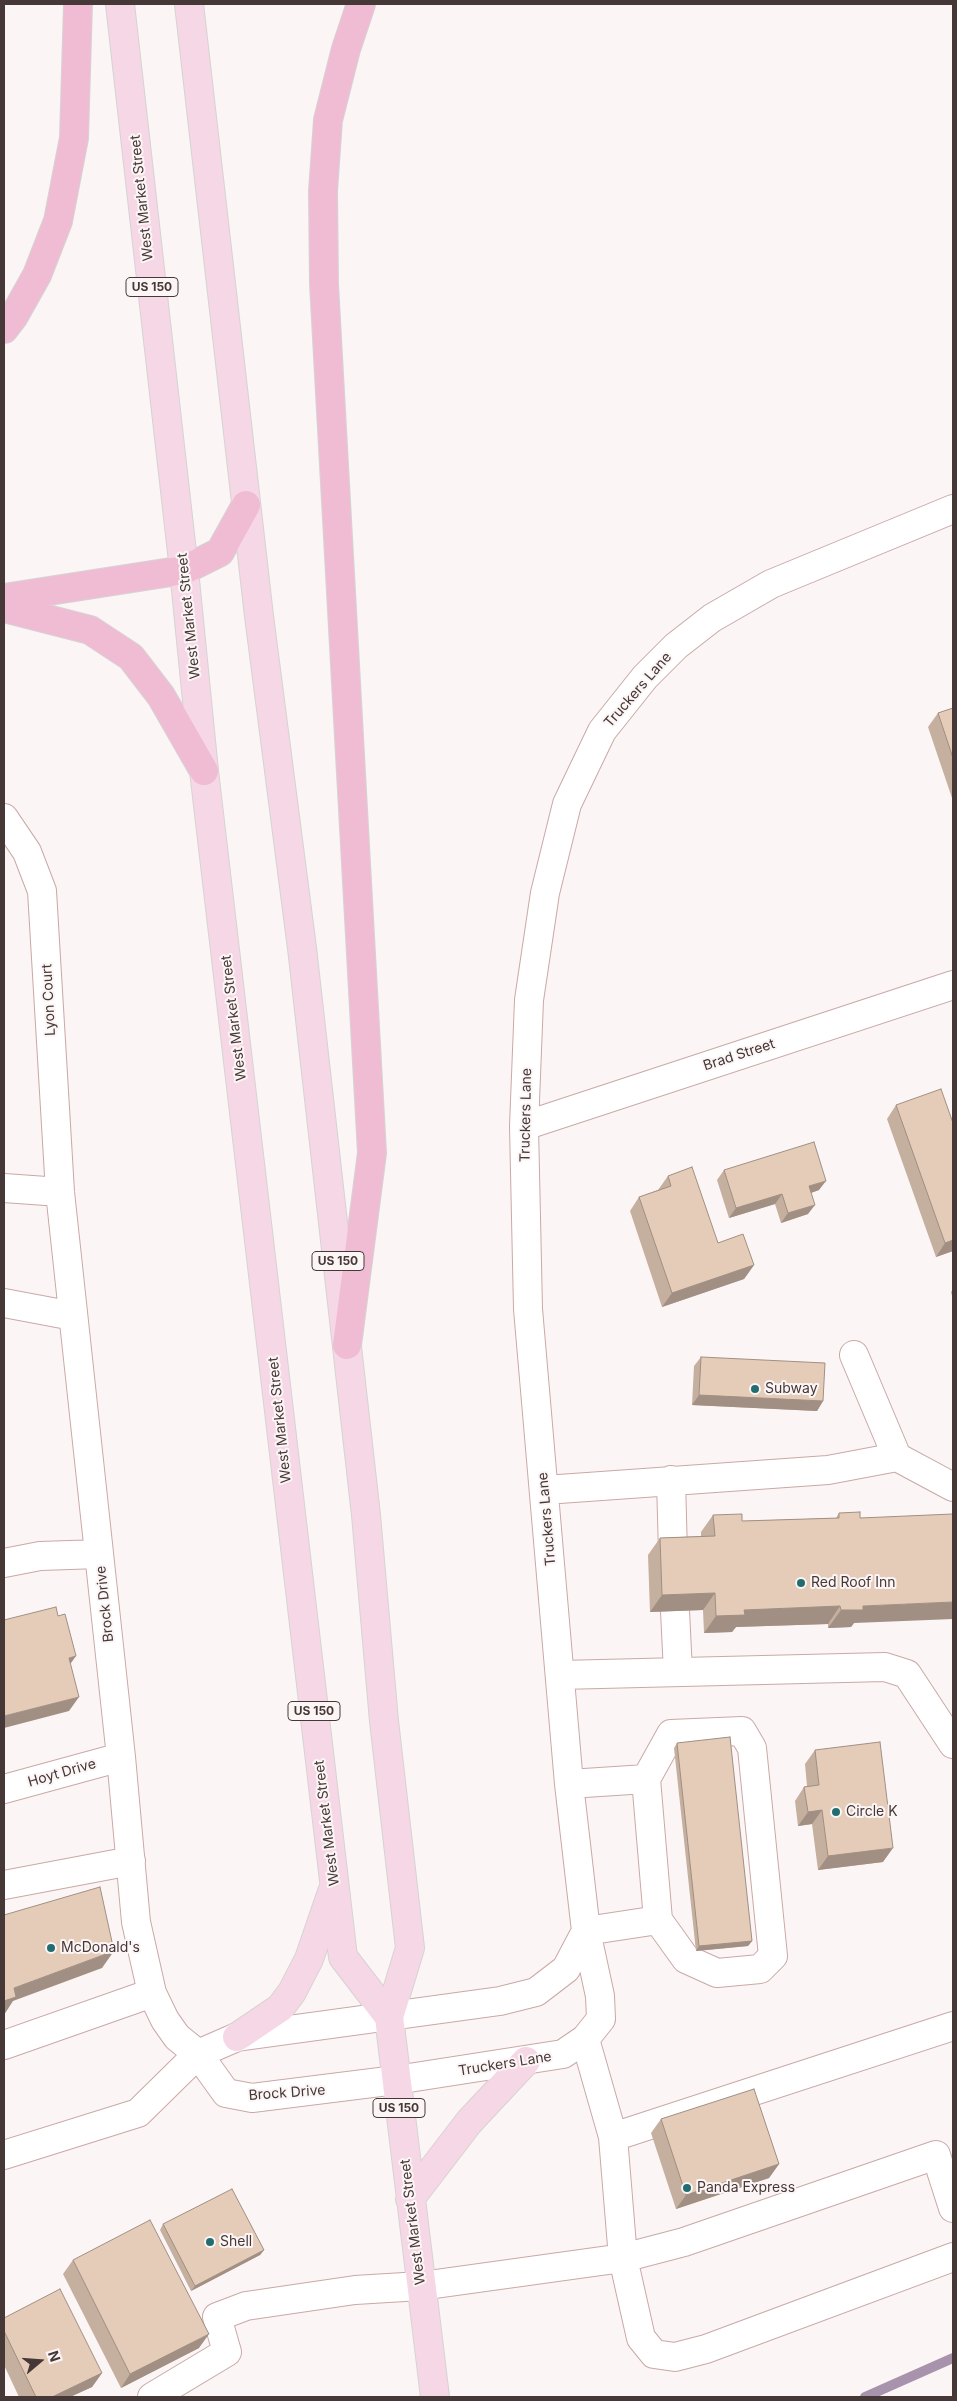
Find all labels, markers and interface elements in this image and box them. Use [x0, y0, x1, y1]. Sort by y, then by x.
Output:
street label: West Market Street [127, 134, 157, 262]
road number: US 150 [126, 278, 178, 296]
street label: West Market Street [174, 552, 204, 680]
street label: Truckers Lane [601, 649, 675, 731]
street label: West Market Street [218, 954, 250, 1082]
street label: Lyon Court [39, 964, 59, 1036]
street label: Brad Street [701, 1036, 777, 1074]
street label: Truckers Lane [517, 1068, 535, 1162]
road number: US 150 [312, 1252, 364, 1270]
street label: West Market Street [265, 1356, 295, 1484]
place label: Subway [765, 1381, 818, 1397]
marker: Subway [749, 1383, 761, 1395]
street label: Truckers Lane [535, 1471, 559, 1567]
street label: Brock Drive [93, 1565, 117, 1643]
place label: Red Roof Inn [811, 1575, 895, 1591]
marker: Red Roof Inn [795, 1577, 807, 1589]
road number: US 150 [288, 1702, 340, 1720]
street label: Hoyt Drive [26, 1755, 98, 1791]
street label: West Market Street [311, 1759, 343, 1887]
place label: Circle K [846, 1804, 898, 1820]
marker: Circle K [830, 1806, 842, 1818]
place label: McDonald's [61, 1940, 140, 1956]
marker: McDonald's [45, 1942, 57, 1954]
street label: Truckers Lane [457, 2048, 553, 2080]
street label: Brock Drive [248, 2082, 326, 2104]
road number: US 150 [373, 2098, 425, 2118]
street label: West Market Street [397, 2158, 429, 2286]
place label: Panda Express [697, 2180, 795, 2196]
marker: Panda Express [681, 2182, 693, 2194]
place label: Shell [220, 2234, 252, 2250]
marker: Shell [204, 2236, 216, 2248]
north arrow [15, 2336, 65, 2386]
text: N [45, 2349, 64, 2364]

